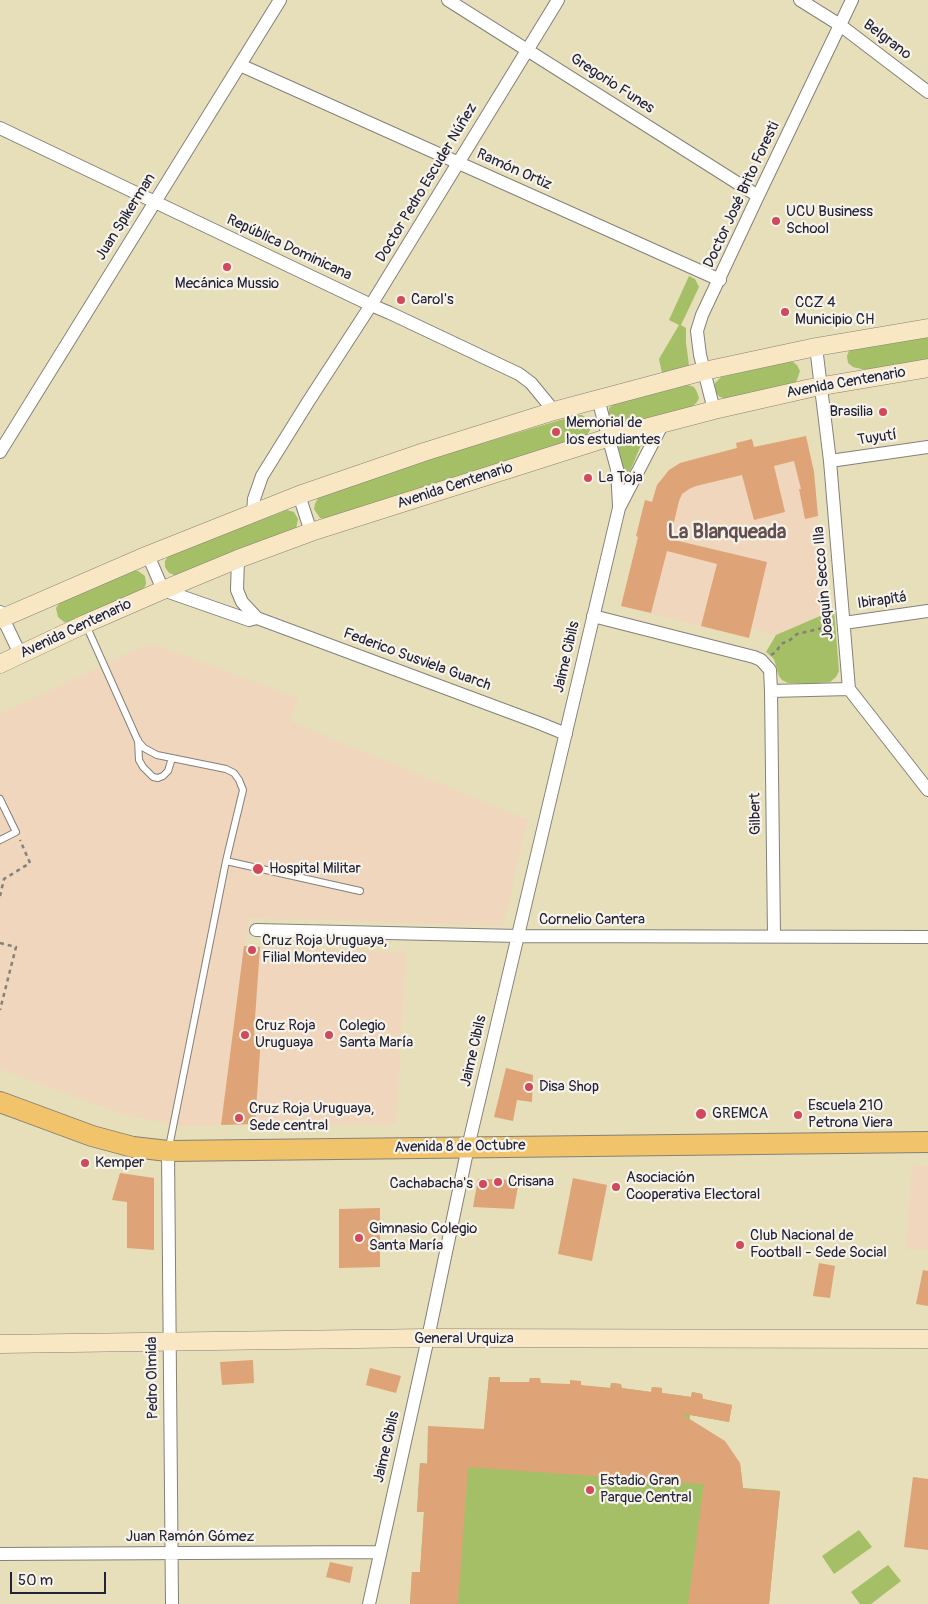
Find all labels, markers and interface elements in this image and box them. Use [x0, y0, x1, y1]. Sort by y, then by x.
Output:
street label: Belgrano [859, 16, 915, 64]
street label: Gregorio Funes [567, 50, 657, 118]
street label: Doctor Pedro Escuder Núñez [372, 100, 482, 266]
street label: Doctor José Brito Foresti [700, 119, 784, 271]
street label: Ramón Ortiz [474, 145, 554, 195]
street label: Juan Spikerman [92, 170, 160, 264]
place label: UCU Business School [786, 203, 873, 238]
street label: República Dominicana [224, 211, 354, 285]
marker: UCU Business School [770, 215, 782, 227]
marker: Mecánica Mussio [221, 261, 233, 273]
place label: Mecánica Mussio [175, 275, 279, 293]
place label: Carol's [411, 291, 454, 309]
marker: Carol's [395, 294, 407, 306]
place label: CCZ 4 Municipio CH [795, 294, 875, 329]
marker: CCZ 4 Municipio CH [779, 306, 791, 318]
street label: Avenida Centenario [785, 364, 907, 402]
place label: Brasilia [830, 403, 873, 421]
marker: Brasilia [877, 406, 889, 418]
place label: Memorial de los estudiantes [566, 414, 660, 449]
marker: Memorial de los estudiantes [550, 426, 562, 438]
street label: Tuyutí [856, 426, 898, 450]
street label: Avenida Centenario [395, 459, 515, 513]
place label: La Toja [598, 469, 643, 487]
marker: La Toja [582, 472, 594, 484]
district label: La Blanqueada [668, 521, 786, 545]
street label: Joaquín Secco Illa [810, 526, 838, 640]
street label: Ibirapitá [856, 589, 908, 613]
street label: Avenida Centenario [17, 595, 135, 663]
street label: Jaime Cibils [550, 620, 584, 694]
street label: Federico Susviela Guarch [341, 625, 493, 695]
street label: Gilbert [747, 793, 765, 835]
place label: Hospital Militar [269, 860, 361, 878]
marker: Hospital Militar [251, 862, 265, 876]
street label: Cornelio Cantera [539, 911, 645, 929]
place label: Cruz Roja Uruguaya, Filial Montevideo [262, 932, 387, 967]
marker: Cruz Roja Uruguaya, Filial Montevideo [246, 944, 258, 956]
street label: Jaime Cibils [457, 1014, 491, 1088]
place label: Cruz Roja Uruguaya [255, 1017, 315, 1052]
place label: Colegio Santa María [339, 1017, 413, 1052]
marker: Cruz Roja Uruguaya [239, 1029, 251, 1041]
marker: Colegio Santa María [323, 1029, 335, 1041]
place label: Disa Shop [539, 1078, 599, 1096]
marker: Disa Shop [523, 1081, 535, 1093]
place label: Escuela 210 Petrona Viera [808, 1097, 893, 1132]
place label: Cruz Roja Uruguaya, Sede central [249, 1100, 374, 1135]
place label: GREMCA [712, 1105, 768, 1123]
marker: GREMCA [694, 1107, 708, 1121]
marker: Escuela 210 Petrona Viera [792, 1109, 804, 1121]
marker: Cruz Roja Uruguaya, Sede central [233, 1112, 245, 1124]
street label: Avenida 8 de Octubre [394, 1137, 526, 1157]
place label: Kemper [95, 1154, 144, 1172]
marker: Kemper [79, 1157, 91, 1169]
place label: Asociación Cooperativa Electoral [626, 1169, 760, 1204]
place label: Crisana [508, 1173, 554, 1191]
place label: Cachabacha's [389, 1175, 473, 1193]
marker: Crisana [492, 1176, 504, 1188]
marker: Cachabacha's [477, 1178, 489, 1190]
marker: Asociación Cooperativa Electoral [610, 1181, 622, 1193]
place label: Gimnasio Colegio Santa María [369, 1220, 477, 1255]
place label: Club Nacional de Football - Sede Social [750, 1227, 887, 1262]
marker: Gimnasio Colegio Santa María [353, 1232, 365, 1244]
marker: Club Nacional de Football - Sede Social [734, 1239, 746, 1251]
street label: General Urquiza [414, 1330, 514, 1348]
street label: Pedro Olmida [143, 1336, 163, 1420]
street label: Jaime Cibils [370, 1410, 404, 1484]
place label: Estadio Gran Parque Central [600, 1472, 692, 1507]
marker: Estadio Gran Parque Central [584, 1484, 596, 1496]
street label: Juan Ramón Gómez [126, 1528, 254, 1546]
scale bar [12, 1562, 109, 1594]
text: 50 m [18, 1571, 53, 1590]

